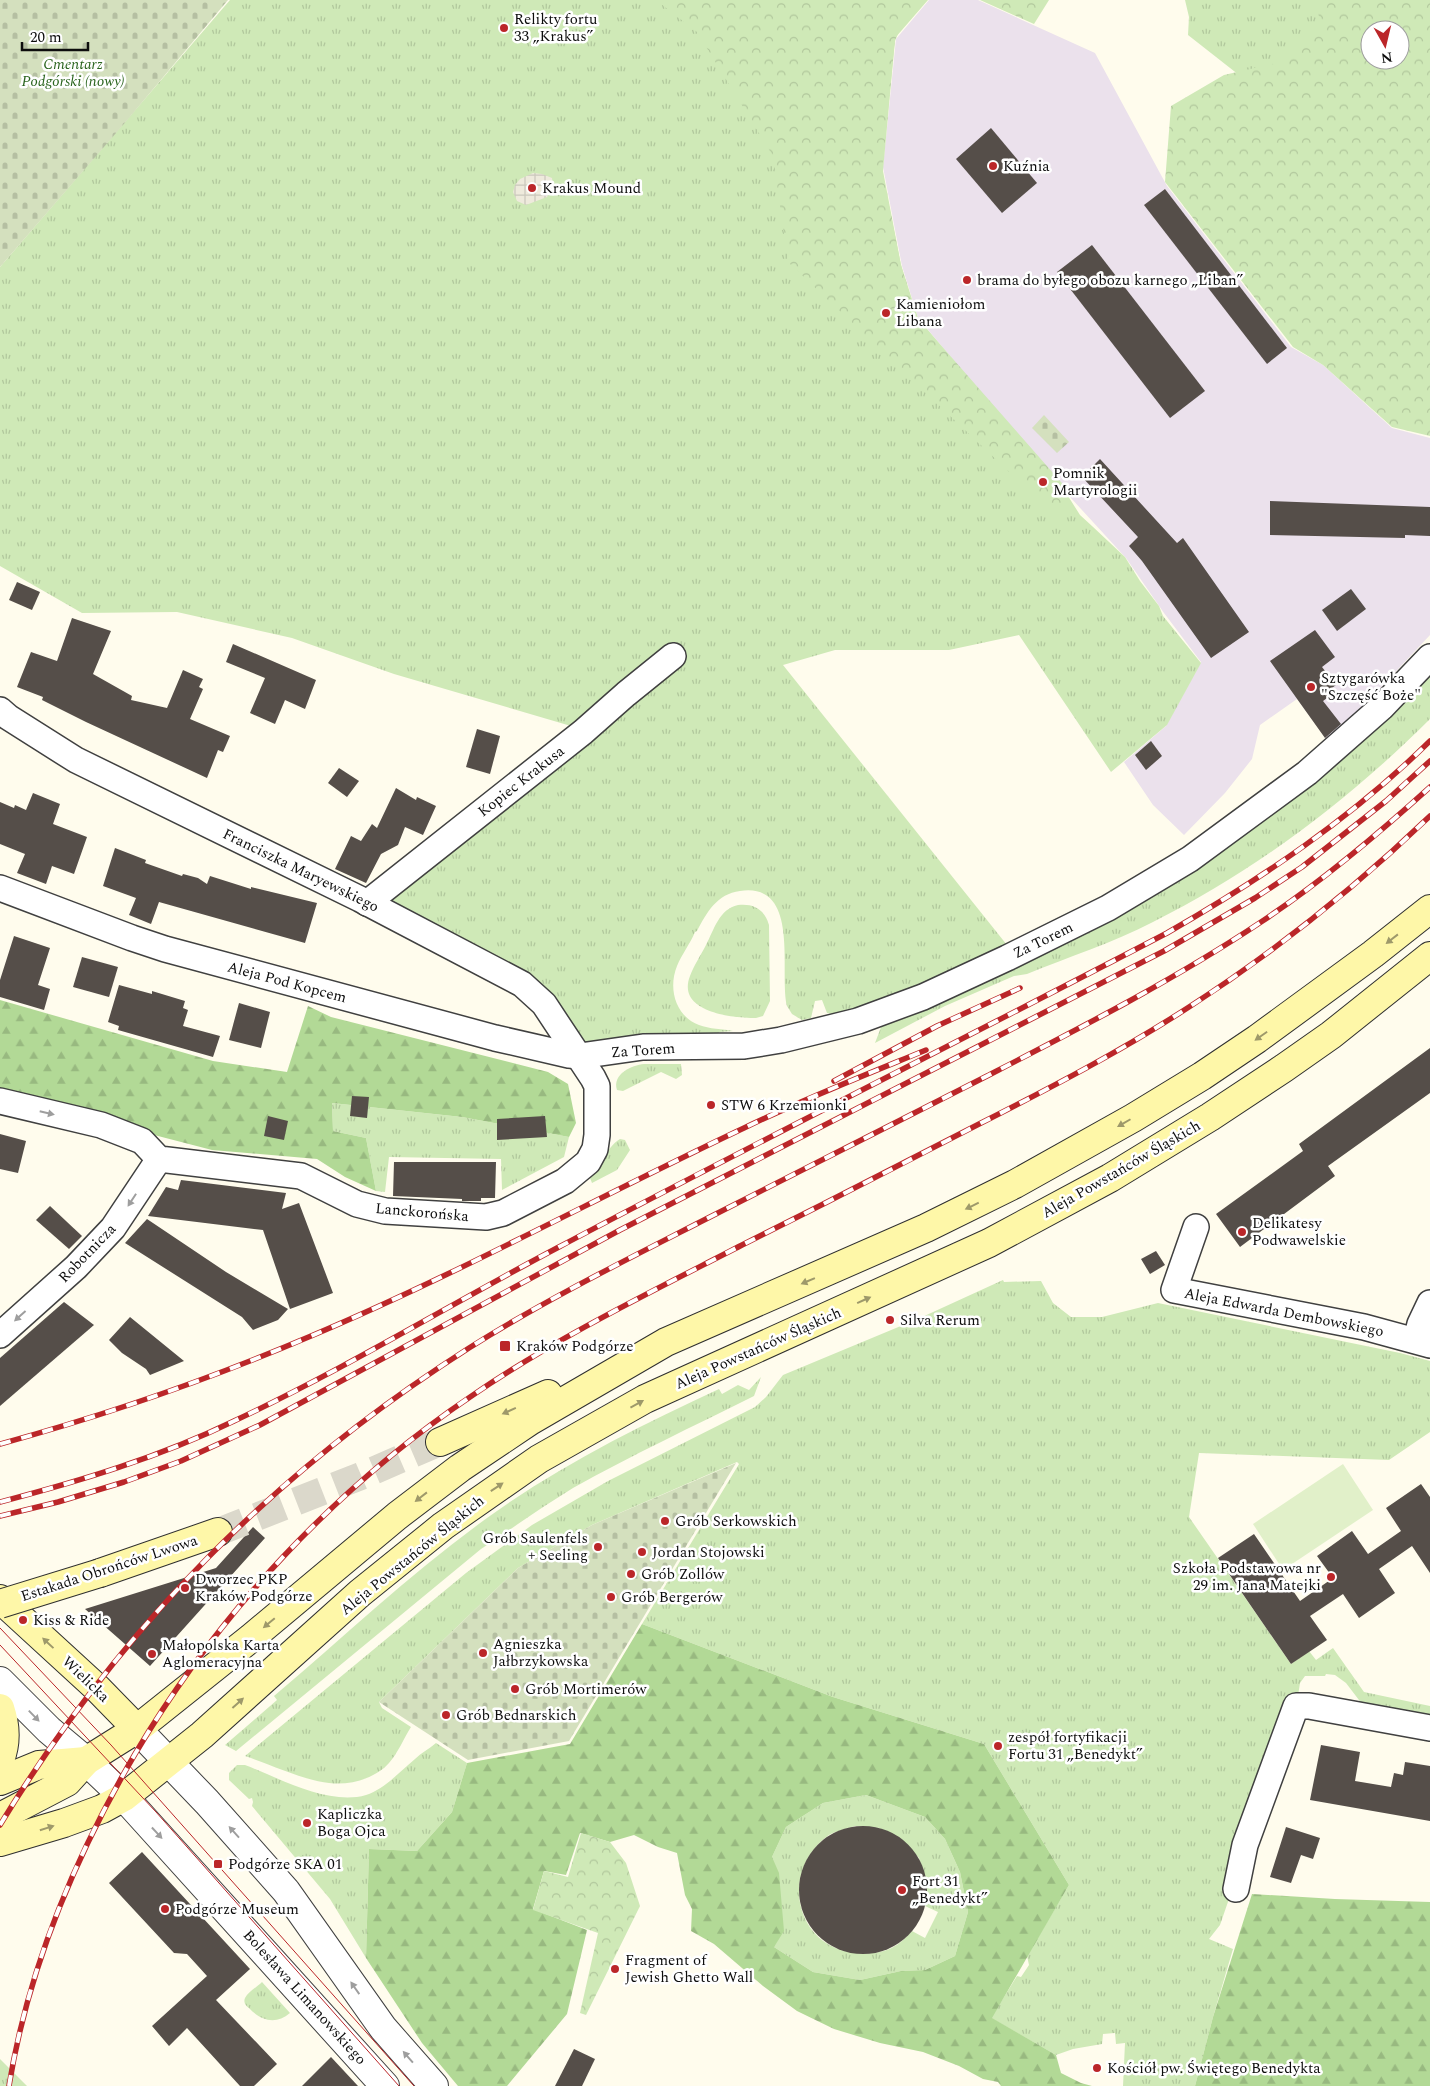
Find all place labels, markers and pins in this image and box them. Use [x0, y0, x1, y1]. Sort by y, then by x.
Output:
place label: Relikty fortu 33 „Krakus” [514, 8, 598, 48]
marker: Relikty fortu 33 „Krakus” [498, 22, 510, 34]
place label: Kuźnia [1003, 155, 1050, 178]
marker: Kuźnia [987, 160, 999, 172]
place label: Krakus Mound [542, 177, 641, 200]
marker: Krakus Mound [526, 182, 538, 194]
place label: brama do byłego obozu karnego „Liban” [977, 269, 1243, 292]
marker: brama do byłego obozu karnego „Liban” [961, 274, 973, 286]
place label: Kamieniołom Libana [896, 293, 986, 333]
marker: Kamieniołom Libana [880, 307, 892, 319]
place label: Pomnik Martyrologii [1053, 462, 1137, 502]
marker: Pomnik Martyrologii [1037, 476, 1049, 488]
place label: Sztygarówka "Szczęść Boże" [1321, 667, 1421, 707]
marker: Sztygarówka "Szczęść Boże" [1305, 681, 1317, 693]
place label: STW 6 Krzemionki [721, 1094, 847, 1117]
marker: STW 6 Krzemionki [705, 1099, 717, 1111]
place label: Delikatesy Podwawelskie [1252, 1212, 1346, 1252]
marker: Delikatesy Podwawelskie [1236, 1226, 1248, 1238]
place label: Silva Rerum [900, 1309, 980, 1332]
marker: Silva Rerum [884, 1314, 896, 1326]
place label: Kraków Podgórze [516, 1335, 634, 1358]
marker: Kraków Podgórze [498, 1339, 512, 1353]
place label: Grób Serkowskich [675, 1510, 797, 1533]
marker: Grób Serkowskich [659, 1515, 671, 1527]
place label: Grób Saulenfels + Seeling [483, 1527, 588, 1567]
marker: Grób Saulenfels + Seeling [592, 1541, 604, 1553]
place label: Jordan Stojowski [652, 1541, 765, 1564]
marker: Jordan Stojowski [636, 1546, 648, 1558]
place label: Szkoła Podstawowa nr 29 im. Jana Matejki [1173, 1557, 1321, 1597]
place label: Grób Zollów [641, 1563, 725, 1586]
place label: Dworzec PKP Kraków Podgórze [195, 1568, 313, 1608]
marker: Grób Zollów [625, 1568, 637, 1580]
marker: Szkoła Podstawowa nr 29 im. Jana Matejki [1325, 1571, 1337, 1583]
marker: Dworzec PKP Kraków Podgórze [179, 1582, 191, 1594]
place label: Grób Bergerów [621, 1586, 723, 1609]
marker: Grób Bergerów [605, 1591, 617, 1603]
place label: Kiss & Ride [33, 1609, 109, 1632]
marker: Kiss & Ride [17, 1614, 29, 1626]
place label: Agnieszka Jałbrzykowska [493, 1633, 589, 1673]
place label: Małopolska Karta Aglomeracyjna [162, 1634, 280, 1674]
marker: Agnieszka Jałbrzykowska [477, 1647, 489, 1659]
marker: Małopolska Karta Aglomeracyjna [146, 1648, 158, 1660]
place label: Grób Mortimerów [525, 1678, 647, 1701]
marker: Grób Mortimerów [509, 1683, 521, 1695]
place label: Grób Bednarskich [456, 1704, 577, 1727]
marker: Grób Bednarskich [440, 1709, 452, 1721]
place label: zespół fortyfikacji Fortu 31 „Benedykt” [1008, 1726, 1143, 1766]
marker: zespół fortyfikacji Fortu 31 „Benedykt” [992, 1740, 1004, 1752]
place label: Kapliczka Boga Ojca [317, 1803, 386, 1843]
marker: Kapliczka Boga Ojca [301, 1817, 313, 1829]
place label: Podgórze SKA 01 [228, 1853, 342, 1876]
marker: Podgórze SKA 01 [212, 1858, 224, 1870]
place label: Fort 31 „Benedykt” [912, 1870, 988, 1910]
marker: Fort 31 „Benedykt” [896, 1884, 908, 1896]
place label: Podgórze Museum [175, 1898, 299, 1921]
marker: Podgórze Museum [159, 1903, 171, 1915]
place label: Fragment of Jewish Ghetto Wall [625, 1949, 753, 1989]
marker: Fragment of Jewish Ghetto Wall [609, 1963, 621, 1975]
place label: Kościół pw. Świętego Benedykta [1107, 2057, 1321, 2080]
marker: Kościół pw. Świętego Benedykta [1091, 2062, 1103, 2074]

